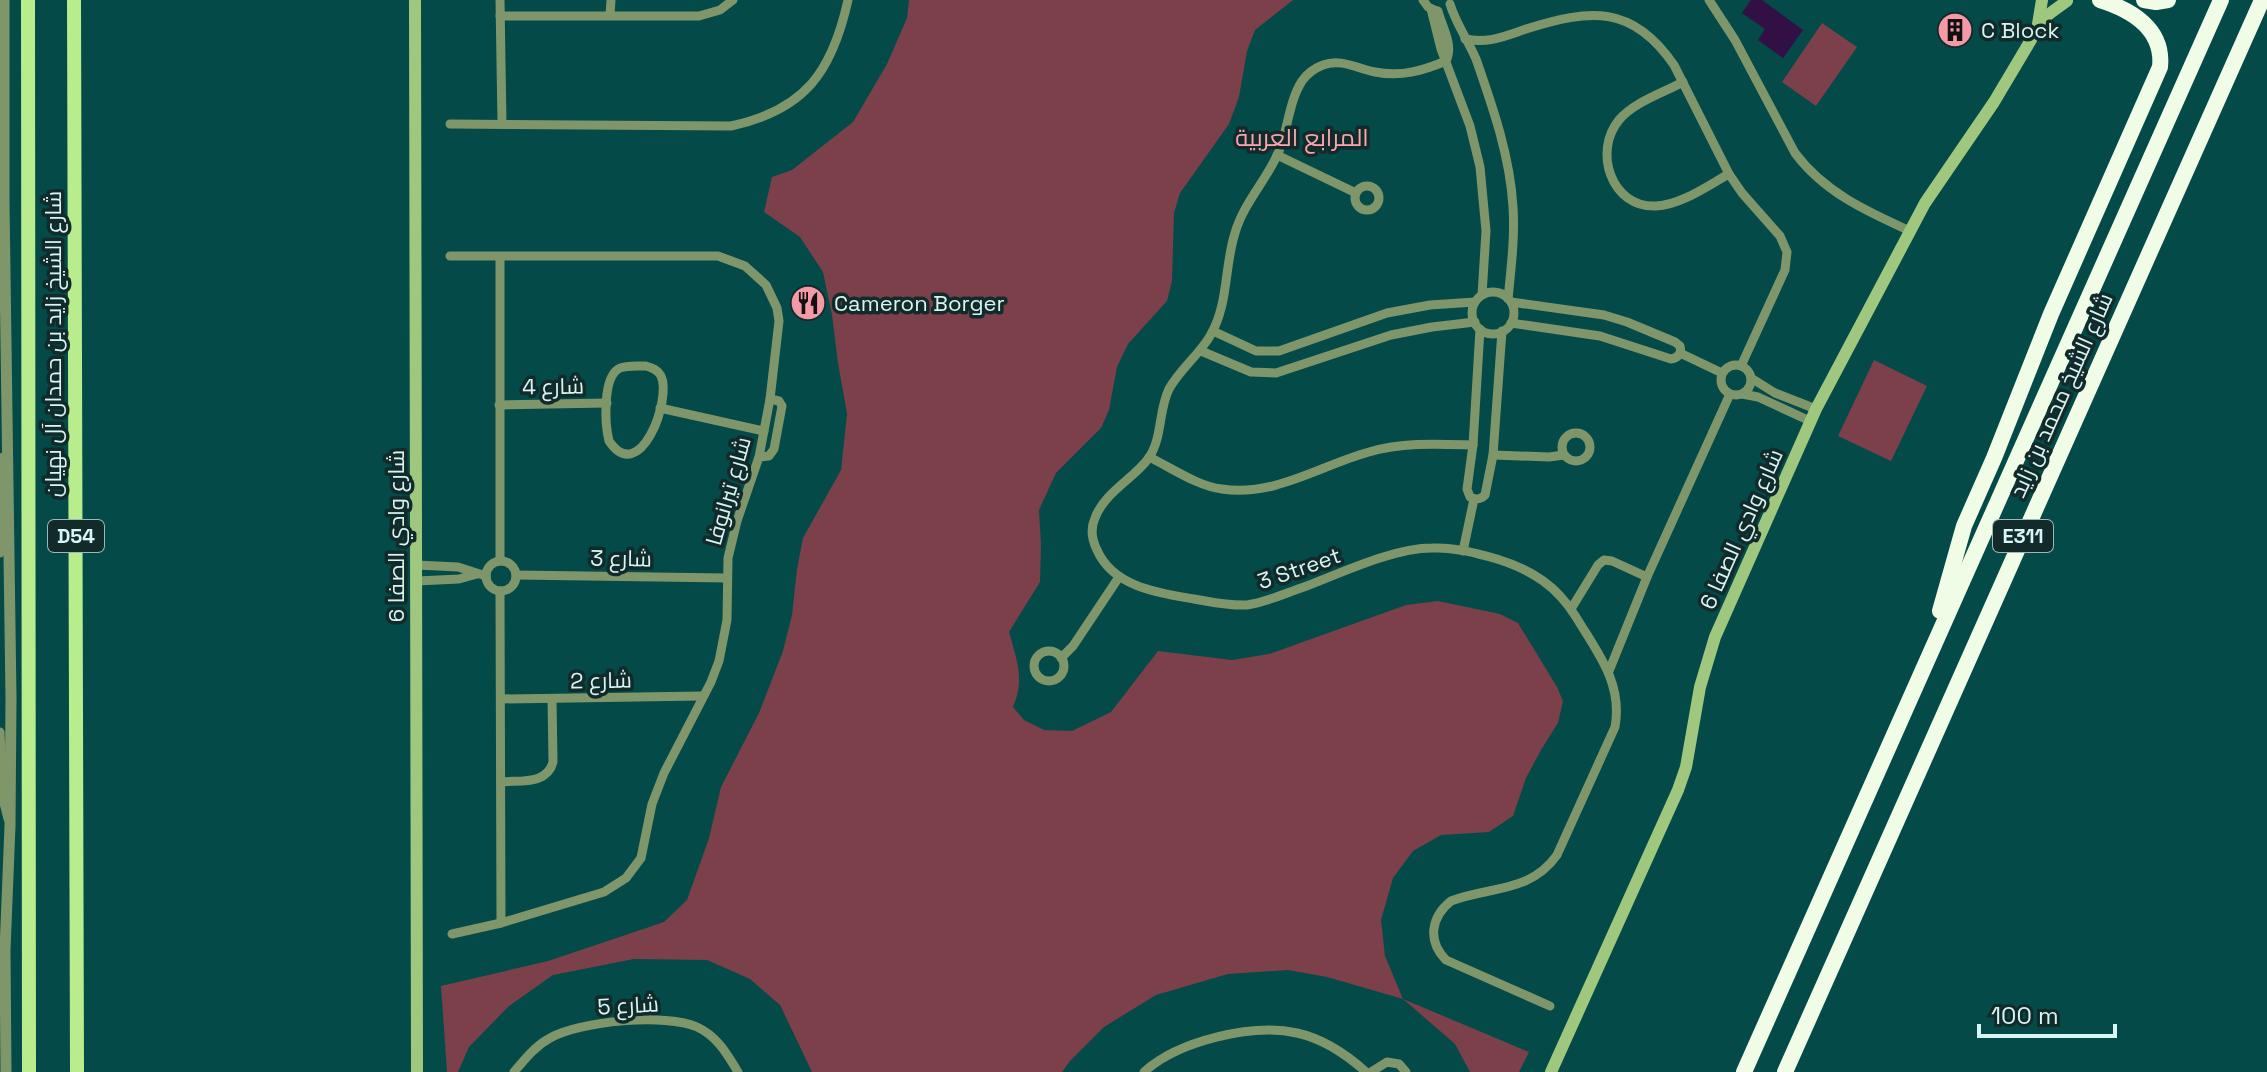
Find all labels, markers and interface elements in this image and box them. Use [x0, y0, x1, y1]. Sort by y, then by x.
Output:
building icon: C Block [1936, 11, 1974, 49]
place label: C Block [1981, 16, 2059, 44]
district label: المرابع العربية [1235, 122, 1369, 154]
street label: شارع الشيخ زايد بن حمدان آل نهيان [39, 191, 68, 497]
restaurant icon: Cameron Borger [789, 284, 827, 322]
street label: شارع الشيخ محمد بن زايد [2003, 288, 2120, 502]
place label: Cameron Borger [834, 289, 1005, 317]
street label: شارع 4 [522, 371, 584, 402]
street label: شارع تيرانوفا [699, 434, 758, 549]
street label: شارع وادي الصفا 6 [1693, 444, 1792, 615]
street label: شارع وادي الصفا 6 [382, 450, 413, 622]
road number: D54 [48, 520, 104, 552]
road number: E311 [1993, 520, 2053, 552]
street label: 3 Street [1254, 541, 1344, 595]
street label: شارع 3 [590, 543, 652, 574]
street label: شارع 2 [570, 665, 632, 696]
scale bar [1979, 988, 2115, 1038]
street label: شارع 5 [597, 989, 659, 1022]
text: 100 m [1991, 1000, 2059, 1031]

